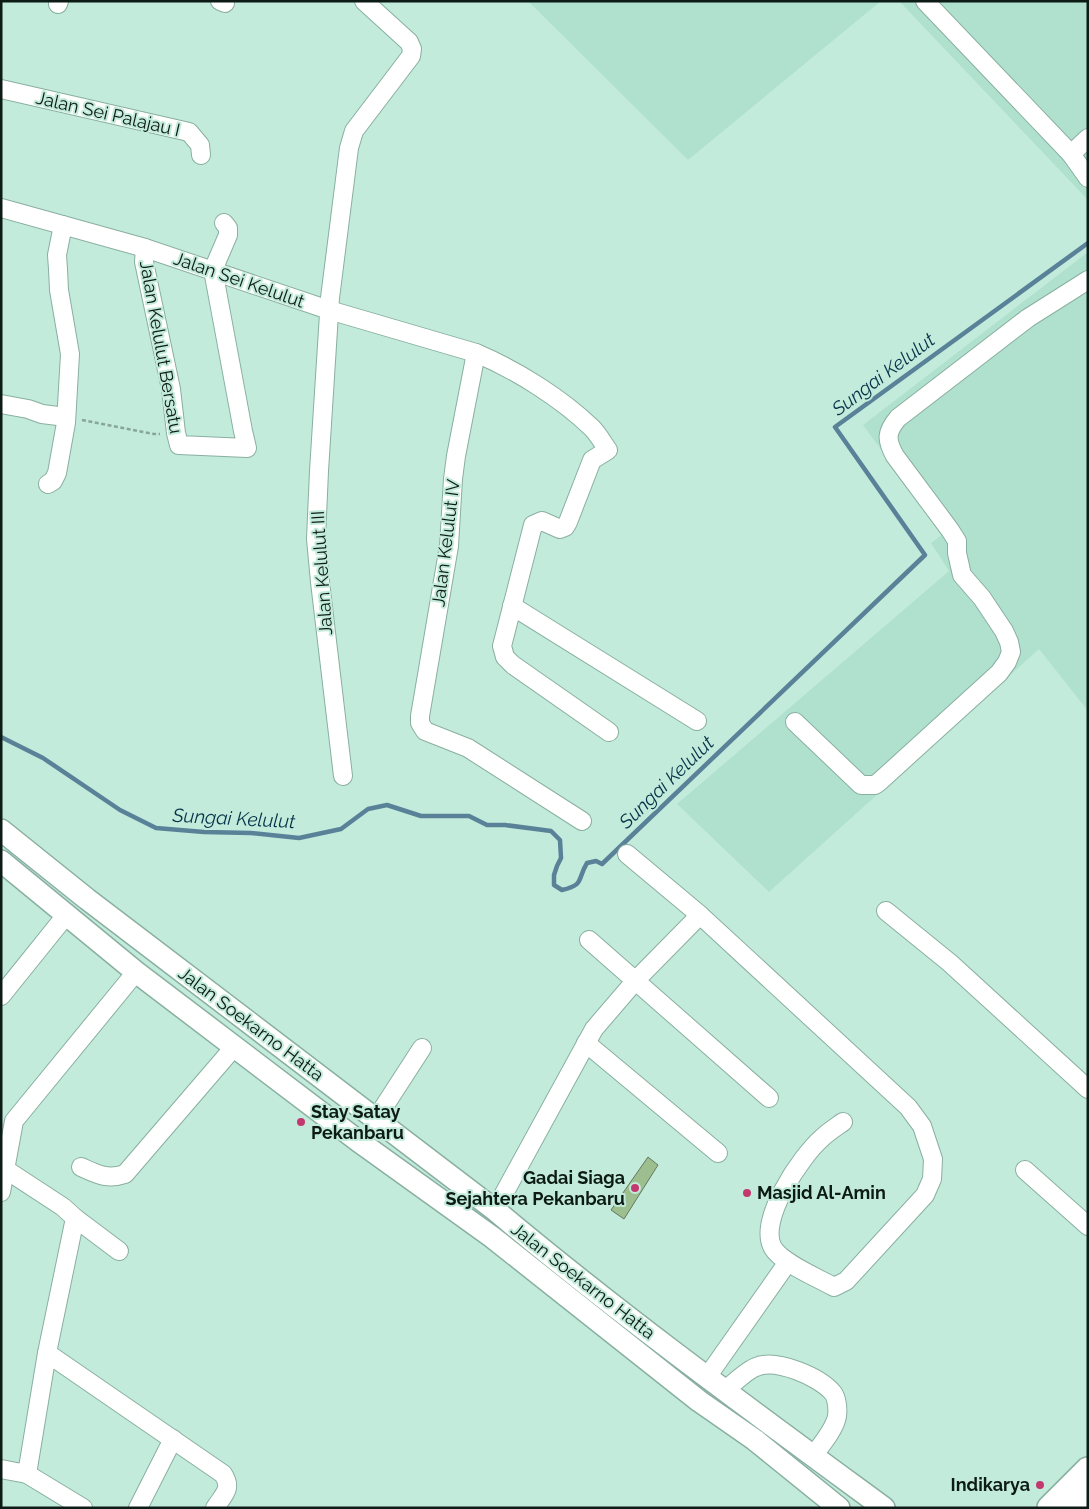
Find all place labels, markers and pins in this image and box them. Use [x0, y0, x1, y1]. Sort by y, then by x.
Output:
place label: Stay Satay Pekanbaru [311, 1101, 404, 1143]
marker: Stay Satay Pekanbaru [295, 1116, 307, 1128]
place label: Gadai Siaga Sejahtera Pekanbaru [445, 1167, 625, 1209]
marker: Gadai Siaga Sejahtera Pekanbaru [629, 1182, 641, 1194]
place label: Masjid Al-Amin [757, 1182, 886, 1203]
marker: Masjid Al-Amin [741, 1187, 753, 1199]
place label: Indikarya [951, 1474, 1030, 1495]
marker: Indikarya [1034, 1479, 1046, 1491]

